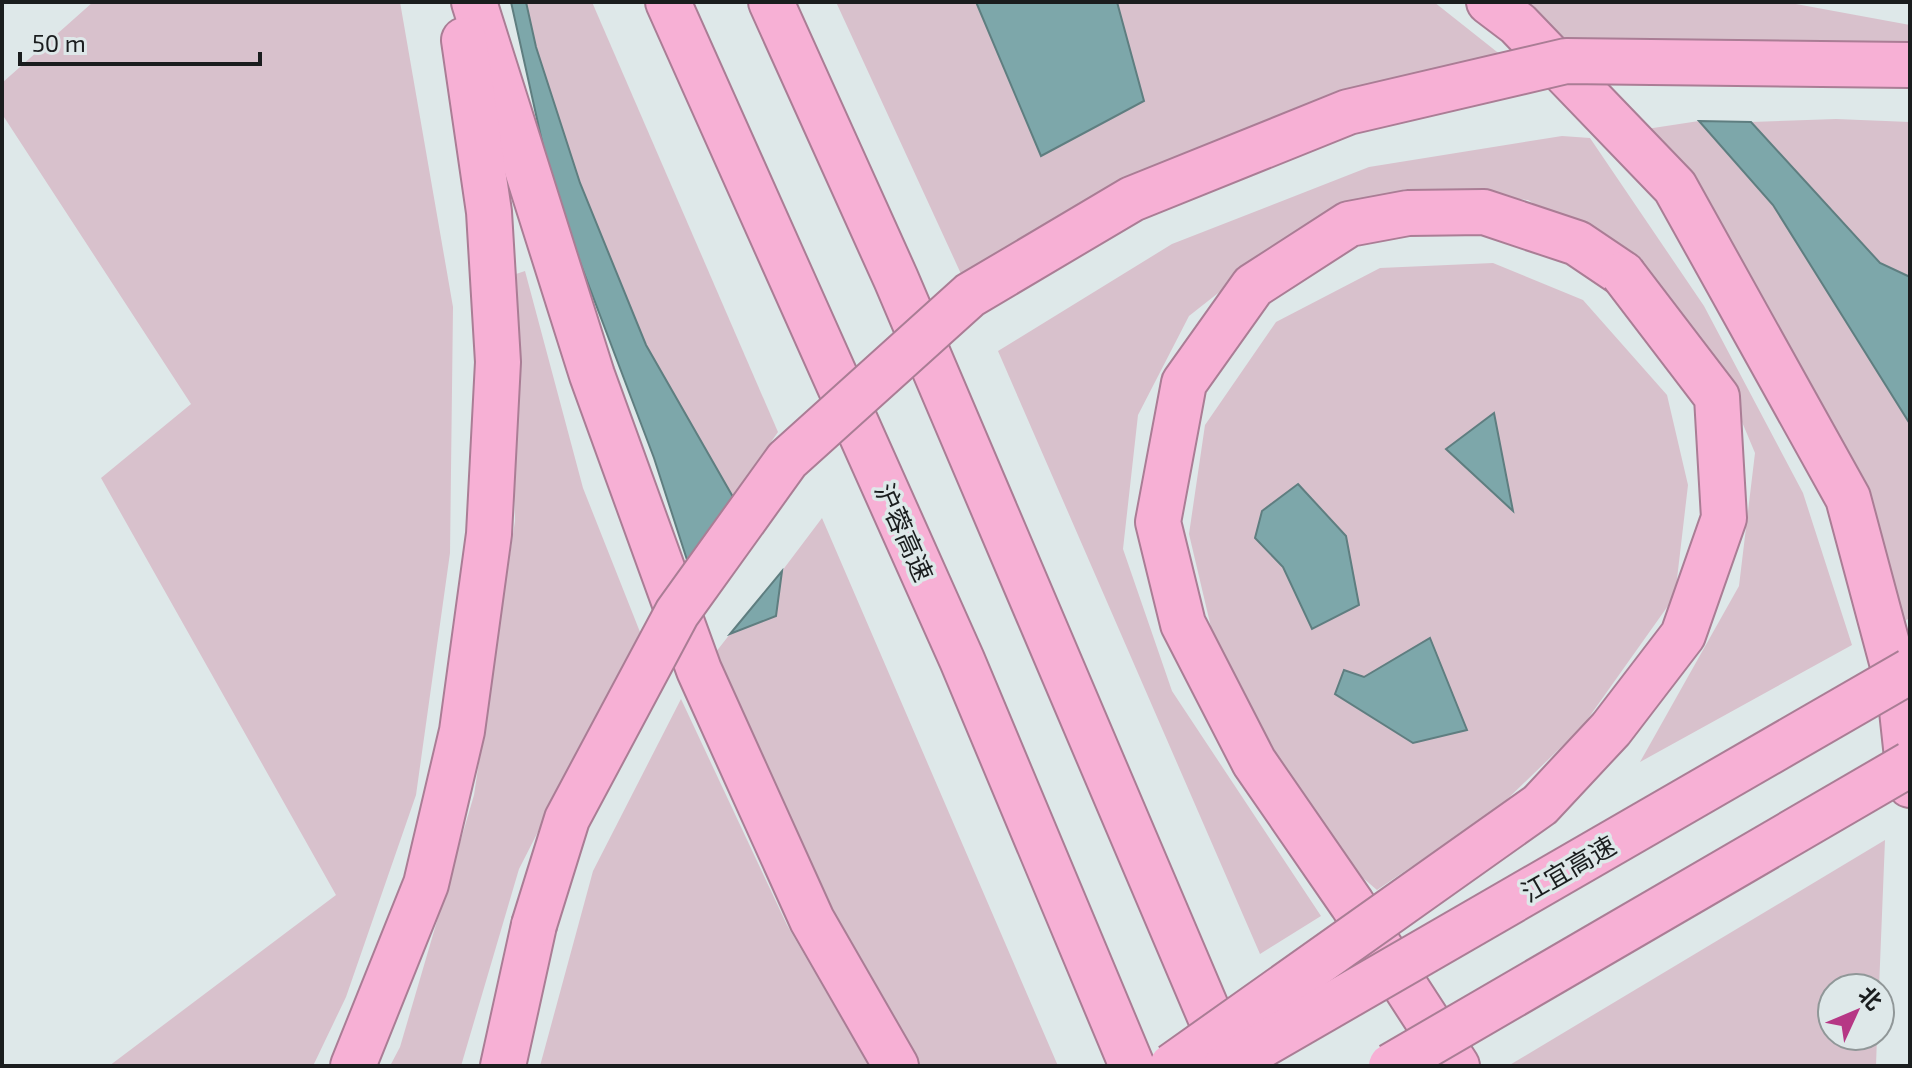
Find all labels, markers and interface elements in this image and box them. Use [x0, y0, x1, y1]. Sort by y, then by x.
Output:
scale bar [20, 16, 260, 66]
text: 50 m [32, 28, 86, 57]
street label: 沪蓉高速 [870, 478, 940, 586]
street label: 江宜高速 [1515, 829, 1621, 907]
north arrow [1816, 972, 1896, 1052]
text: 北 [1854, 980, 1888, 1014]

